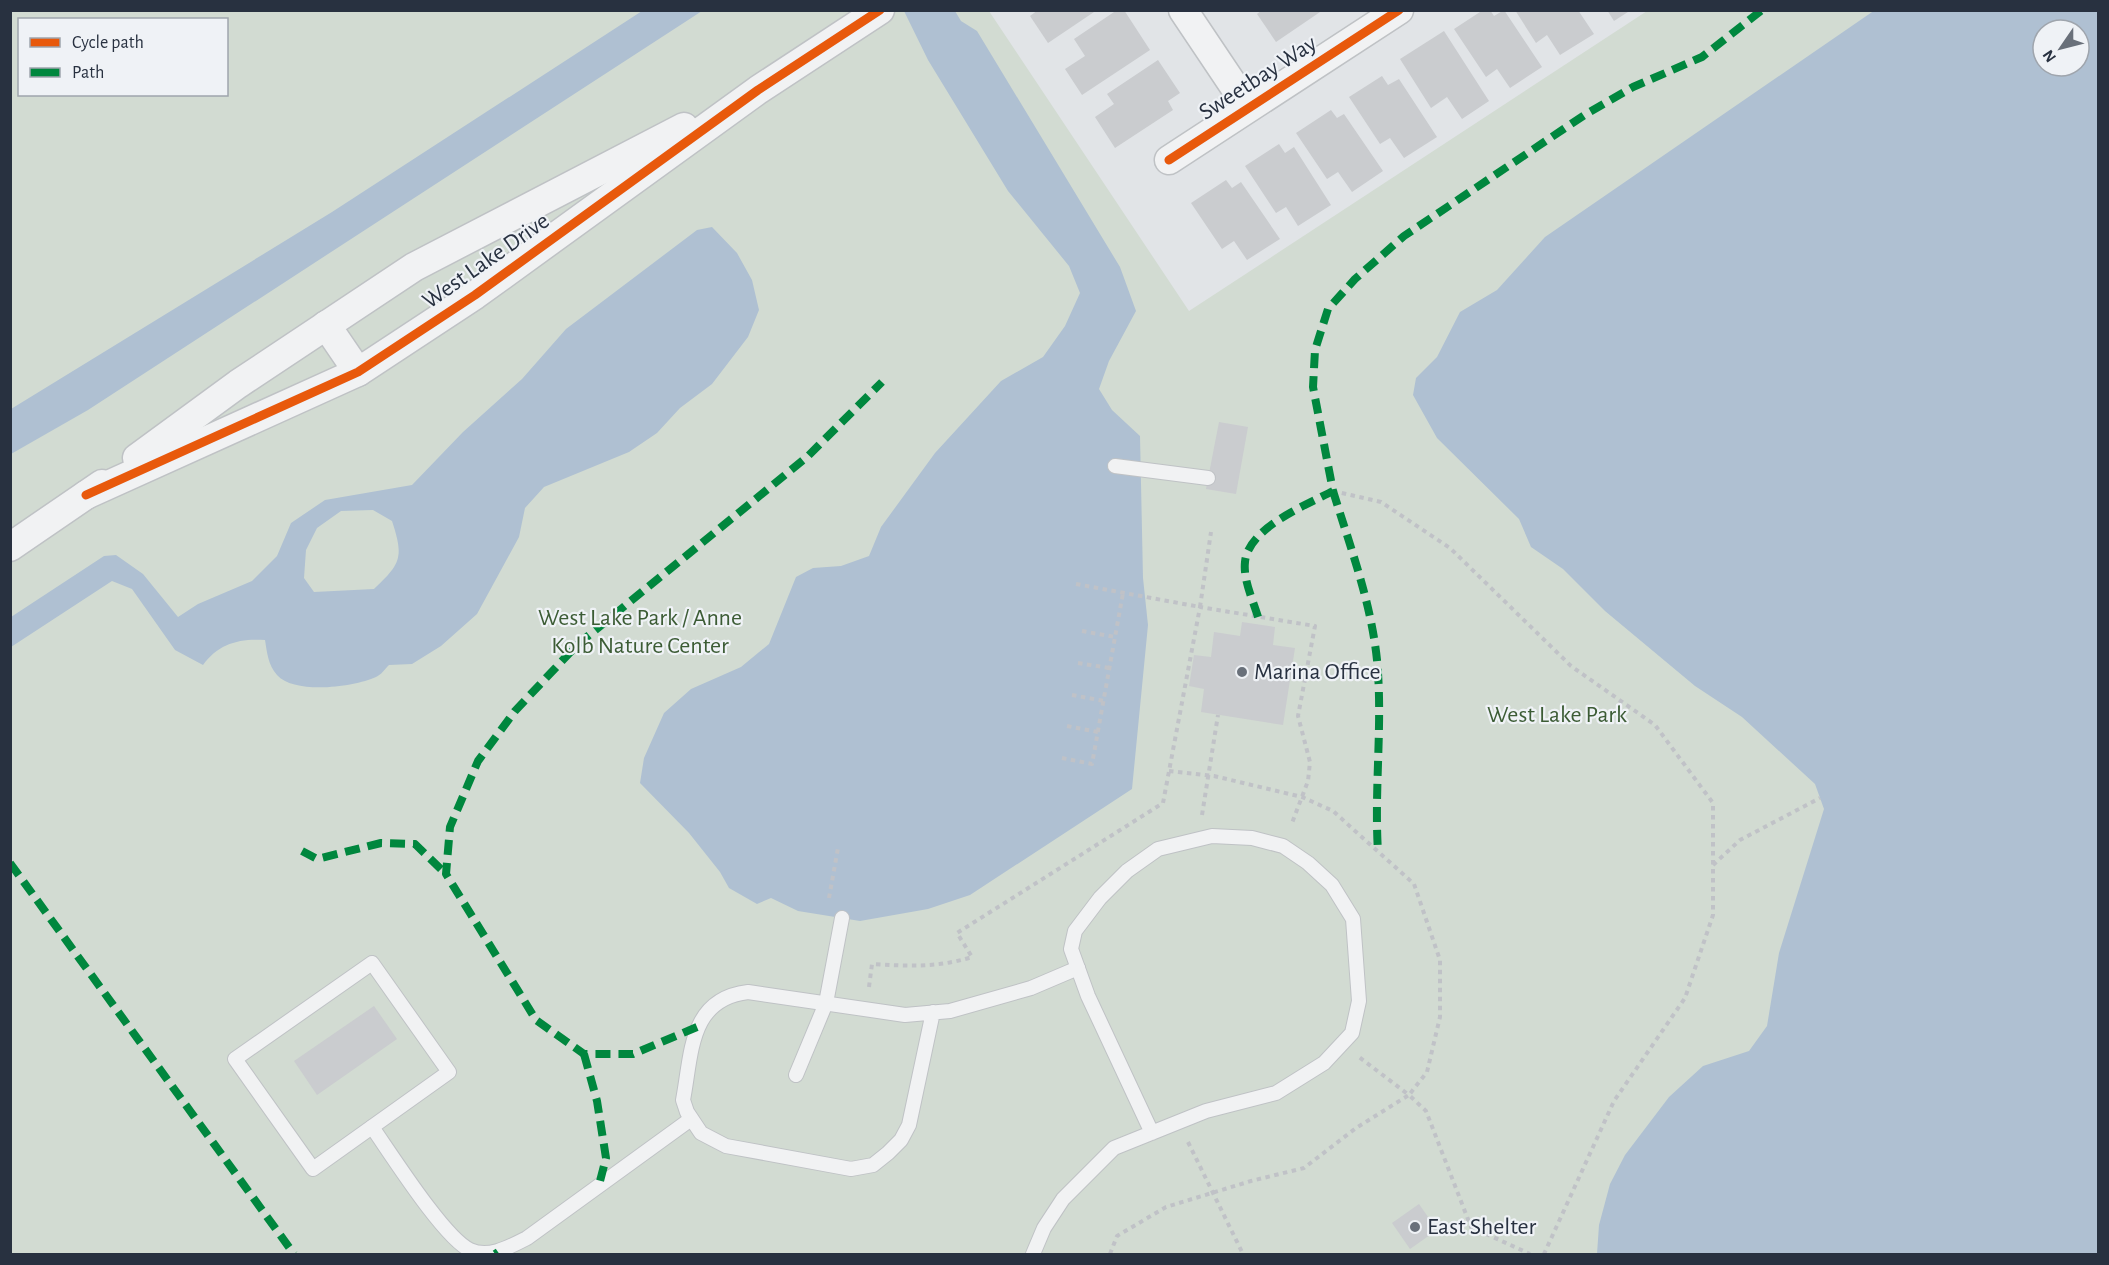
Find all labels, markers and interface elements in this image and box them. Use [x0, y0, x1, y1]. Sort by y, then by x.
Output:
legend [18, 18, 228, 96]
north arrow [2031, 18, 2091, 78]
street label: Sweetbay Way [1195, 31, 1321, 125]
text: Cycle path [72, 34, 144, 52]
text: N [2040, 47, 2059, 65]
text: Path [72, 64, 104, 82]
street label: West Lake Drive [418, 209, 554, 313]
park label: West Lake Park / Anne Kolb Nature Center [538, 606, 742, 658]
place label: Marina Office [1254, 660, 1381, 684]
marker: Marina Office [1235, 665, 1249, 679]
park label: West Lake Park [1487, 703, 1627, 727]
place label: East Shelter [1427, 1215, 1537, 1239]
marker: East Shelter [1408, 1220, 1422, 1234]

